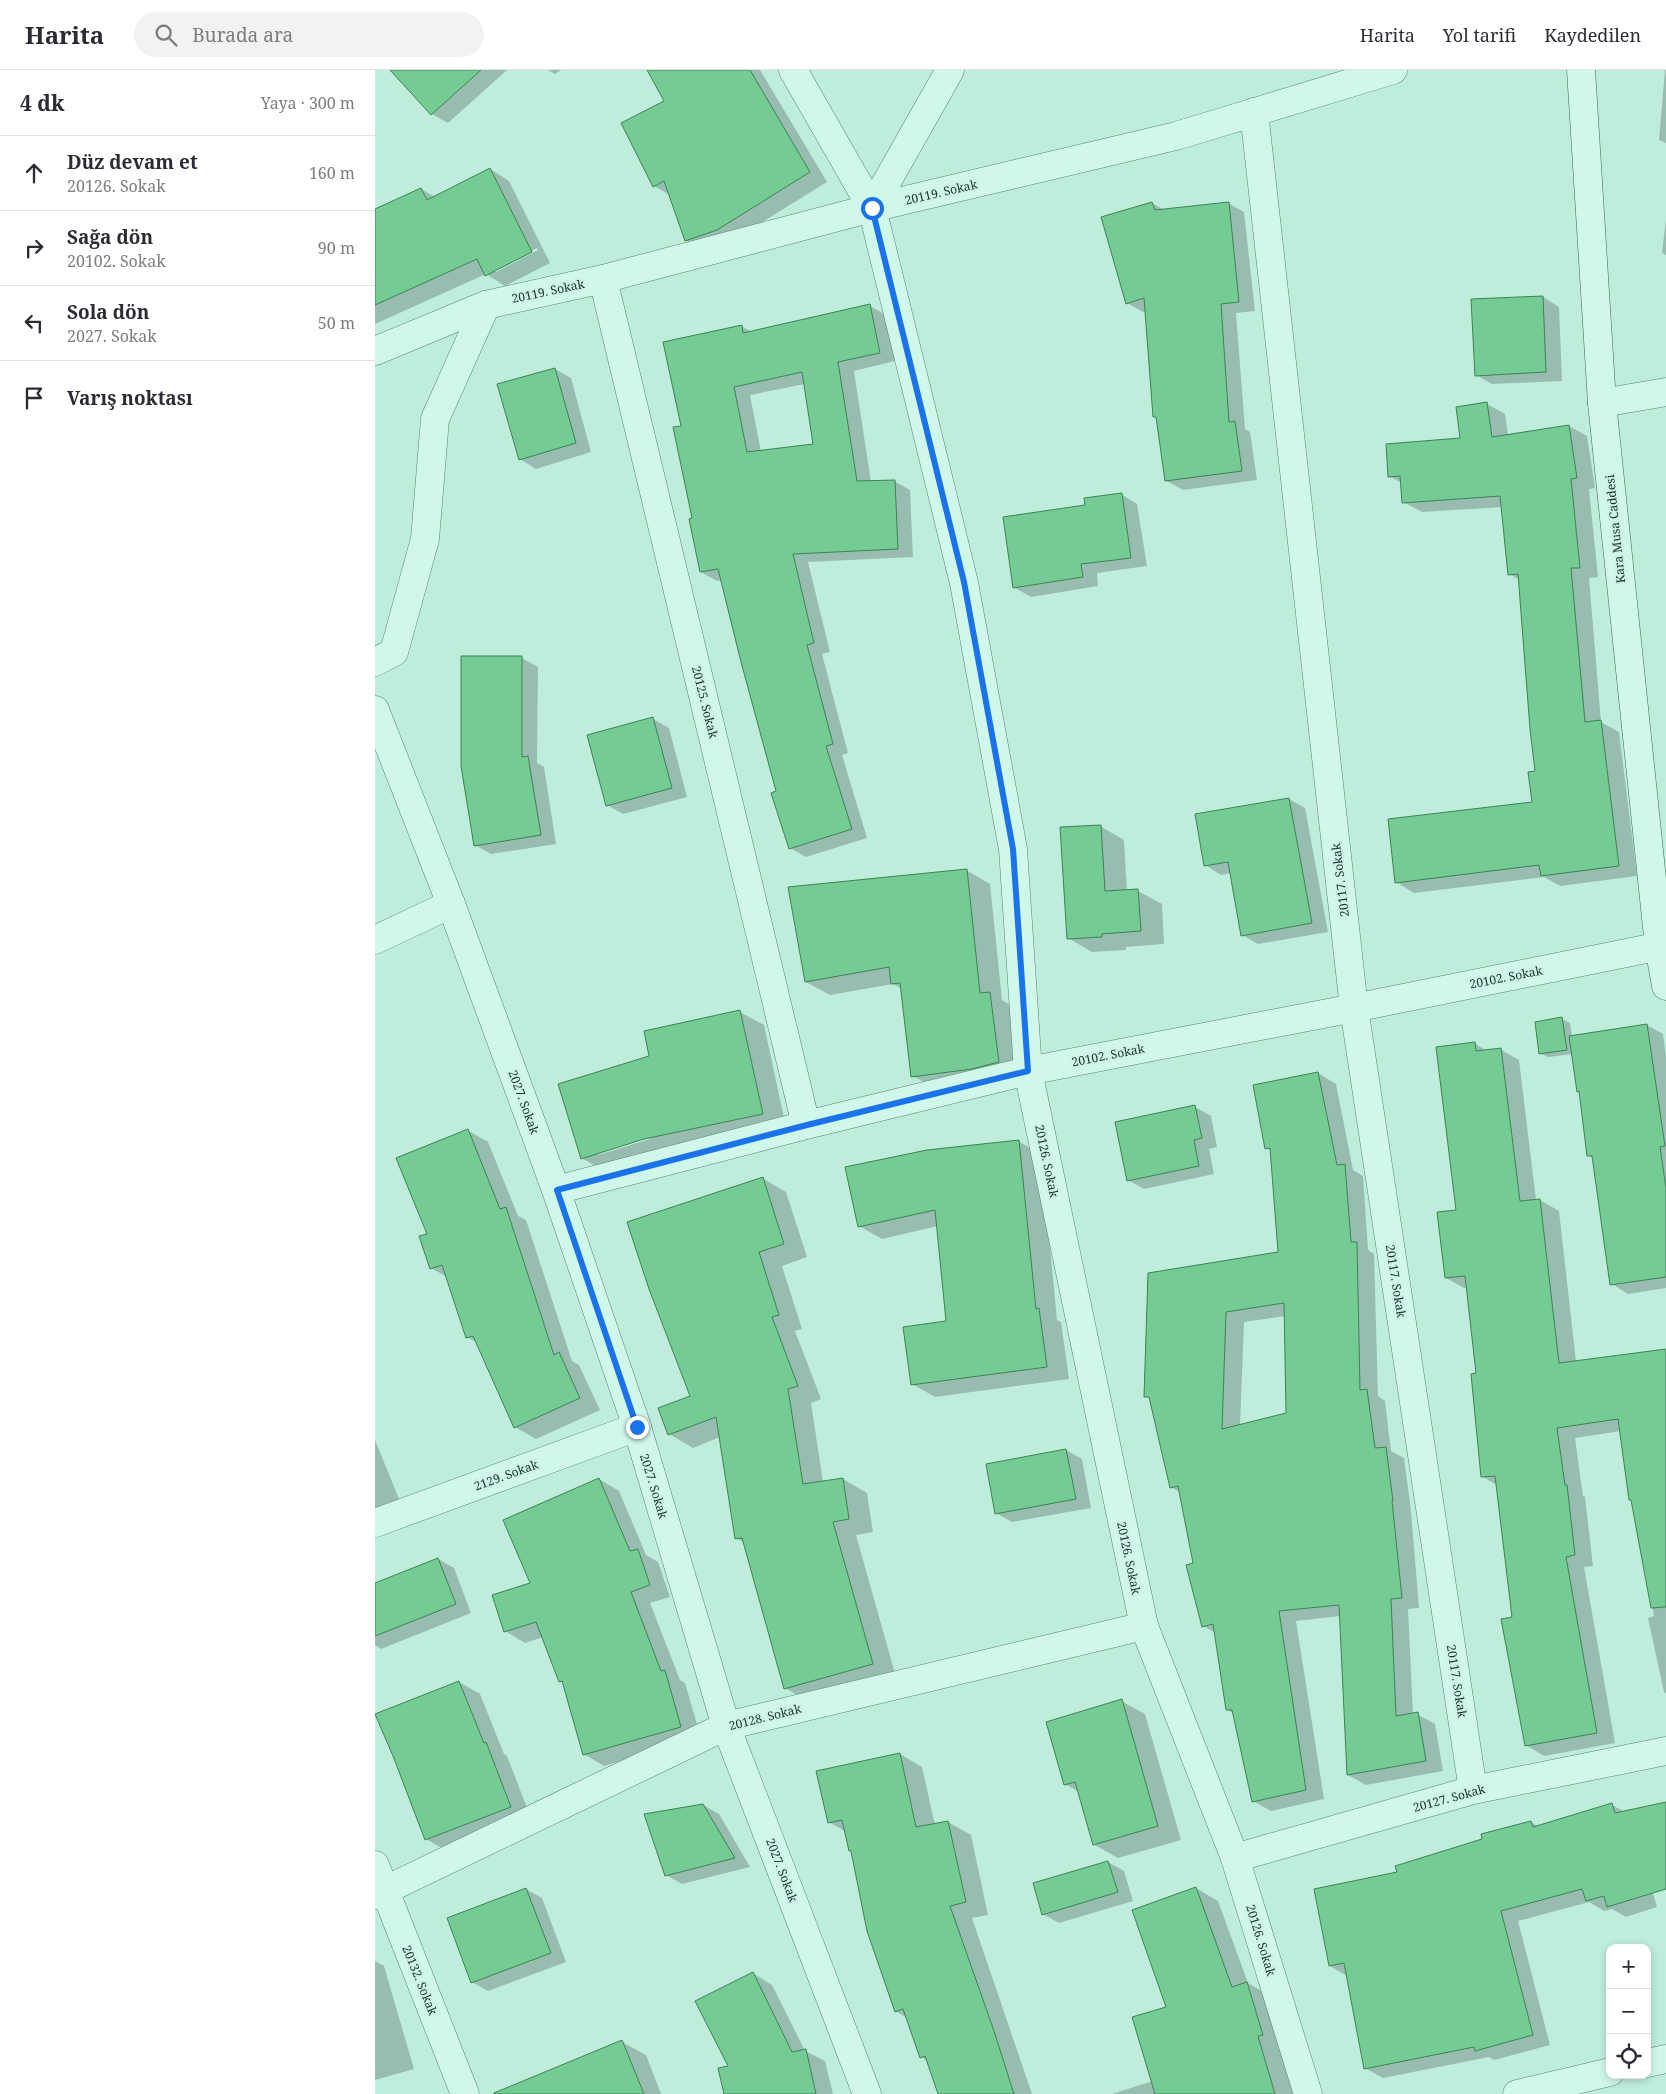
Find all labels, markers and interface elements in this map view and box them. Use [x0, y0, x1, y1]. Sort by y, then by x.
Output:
search box [134, 12, 484, 57]
text: Harita [25, 18, 104, 51]
icon: search [152, 21, 180, 49]
text: Burada ara [192, 22, 293, 48]
text: Harita [1360, 23, 1415, 47]
text: Yol tarifi [1443, 23, 1516, 47]
text: Kaydedilen [1544, 23, 1641, 47]
text: 4 dk [20, 89, 64, 117]
text: Yaya · 300 m [261, 92, 355, 114]
text: Düz devam et [67, 149, 198, 175]
icon: ahead [20, 159, 48, 187]
text: 160 m [309, 162, 355, 184]
text: 20126. Sokak [67, 175, 166, 197]
street label: 20119. Sokak [903, 175, 980, 209]
route start [861, 197, 884, 220]
text: Sağa dön [67, 224, 153, 250]
icon: right [20, 234, 48, 262]
text: 90 m [318, 237, 355, 259]
text: 20102. Sokak [67, 250, 166, 272]
street label: 20119. Sokak [510, 275, 587, 307]
text: Sola dön [67, 299, 149, 325]
icon: left [20, 309, 48, 337]
text: 50 m [318, 312, 355, 334]
text: 2027. Sokak [67, 325, 157, 347]
icon: arrive [20, 384, 48, 412]
text: Varış noktası [67, 385, 193, 411]
street label: Kara Musa Caddesi [1601, 474, 1629, 584]
street label: 20125. Sokak [688, 664, 722, 741]
street label: 20117. Sokak [1327, 841, 1353, 918]
street label: 20102. Sokak [1468, 961, 1545, 992]
street label: 20102. Sokak [1070, 1039, 1147, 1070]
street label: 2027. Sokak [505, 1068, 544, 1137]
street label: 20126. Sokak [1031, 1123, 1063, 1200]
street label: 20117. Sokak [1382, 1243, 1410, 1320]
route end [626, 1416, 649, 1439]
street label: 2027. Sokak [636, 1451, 672, 1522]
street label: 2129. Sokak [472, 1455, 541, 1494]
street label: 20126. Sokak [1113, 1520, 1145, 1597]
street label: 20117. Sokak [1443, 1643, 1471, 1720]
street label: 20128. Sokak [727, 1700, 804, 1734]
street label: 20127. Sokak [1411, 1780, 1488, 1816]
street label: 2027. Sokak [762, 1836, 802, 1905]
street label: 20126. Sokak [1242, 1902, 1280, 1979]
street label: 20132. Sokak [398, 1943, 442, 2018]
map controls [1606, 1944, 1651, 2079]
button: + [1606, 1944, 1651, 1989]
button: − [1606, 1989, 1651, 2034]
button: locate [1606, 2034, 1651, 2079]

